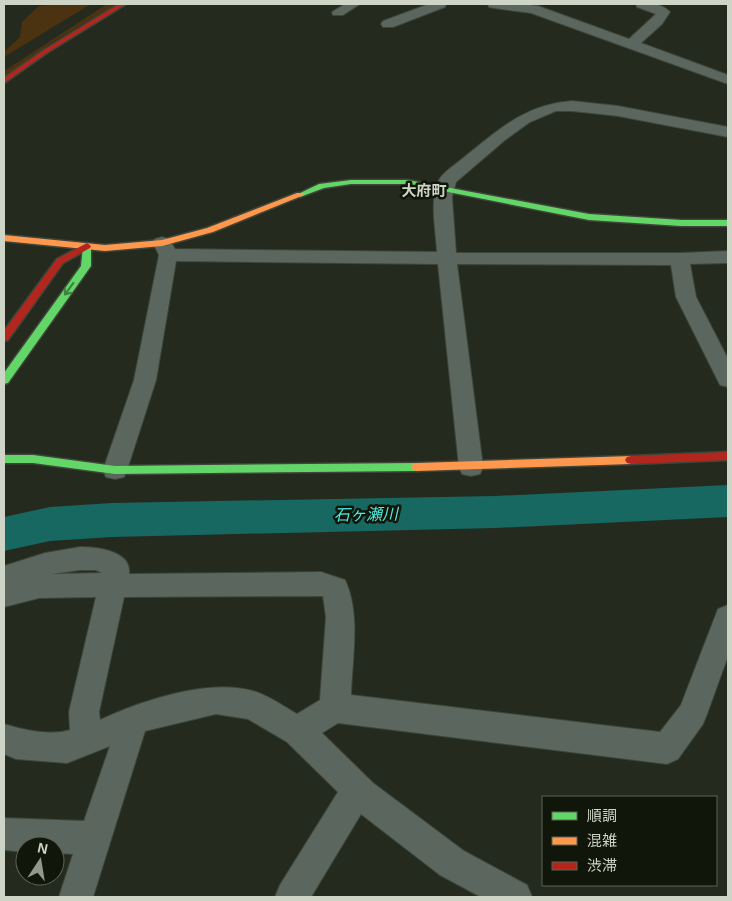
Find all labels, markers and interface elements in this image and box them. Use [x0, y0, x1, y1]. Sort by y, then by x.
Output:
district label: 大府町 [401, 182, 447, 199]
one-way arrow [64, 282, 74, 296]
water label: 石ヶ瀬川 [334, 505, 400, 524]
legend [542, 796, 717, 886]
text: 順調 [587, 807, 617, 824]
text: 混雑 [587, 832, 617, 849]
north arrow [15, 836, 65, 886]
text: N [36, 839, 49, 857]
text: 渋滞 [587, 857, 617, 874]

